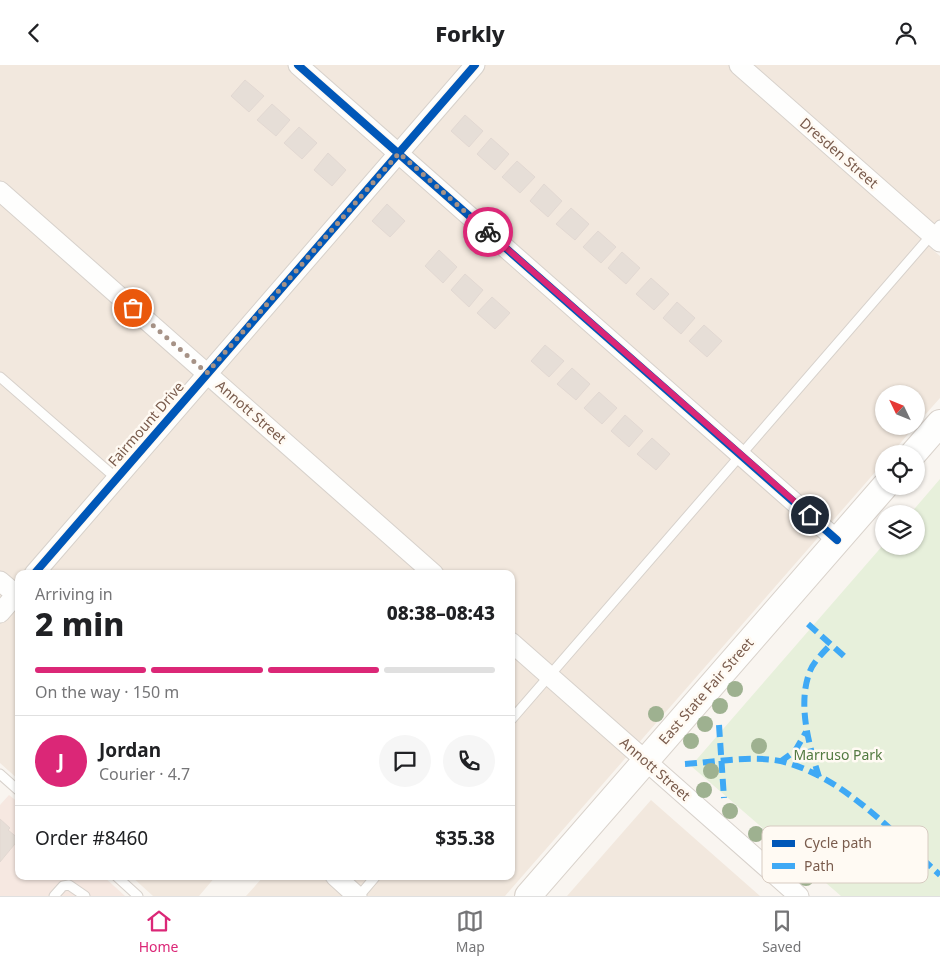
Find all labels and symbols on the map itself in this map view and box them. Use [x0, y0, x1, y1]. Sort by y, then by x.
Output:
street label: Dresden Street [796, 113, 883, 192]
courier [463, 207, 513, 257]
pin [112, 287, 154, 329]
street label: Annott Street [212, 376, 291, 448]
street label: Fairmount Drive [103, 377, 188, 470]
north arrow [875, 385, 925, 435]
pin [789, 494, 831, 536]
street label: East State Fair Street [654, 633, 757, 748]
street label: Annott Street [616, 733, 695, 805]
park label: Marruso Park [793, 745, 883, 764]
legend [762, 826, 928, 883]
text: Cycle path [804, 833, 872, 852]
text: Path [804, 856, 834, 875]

